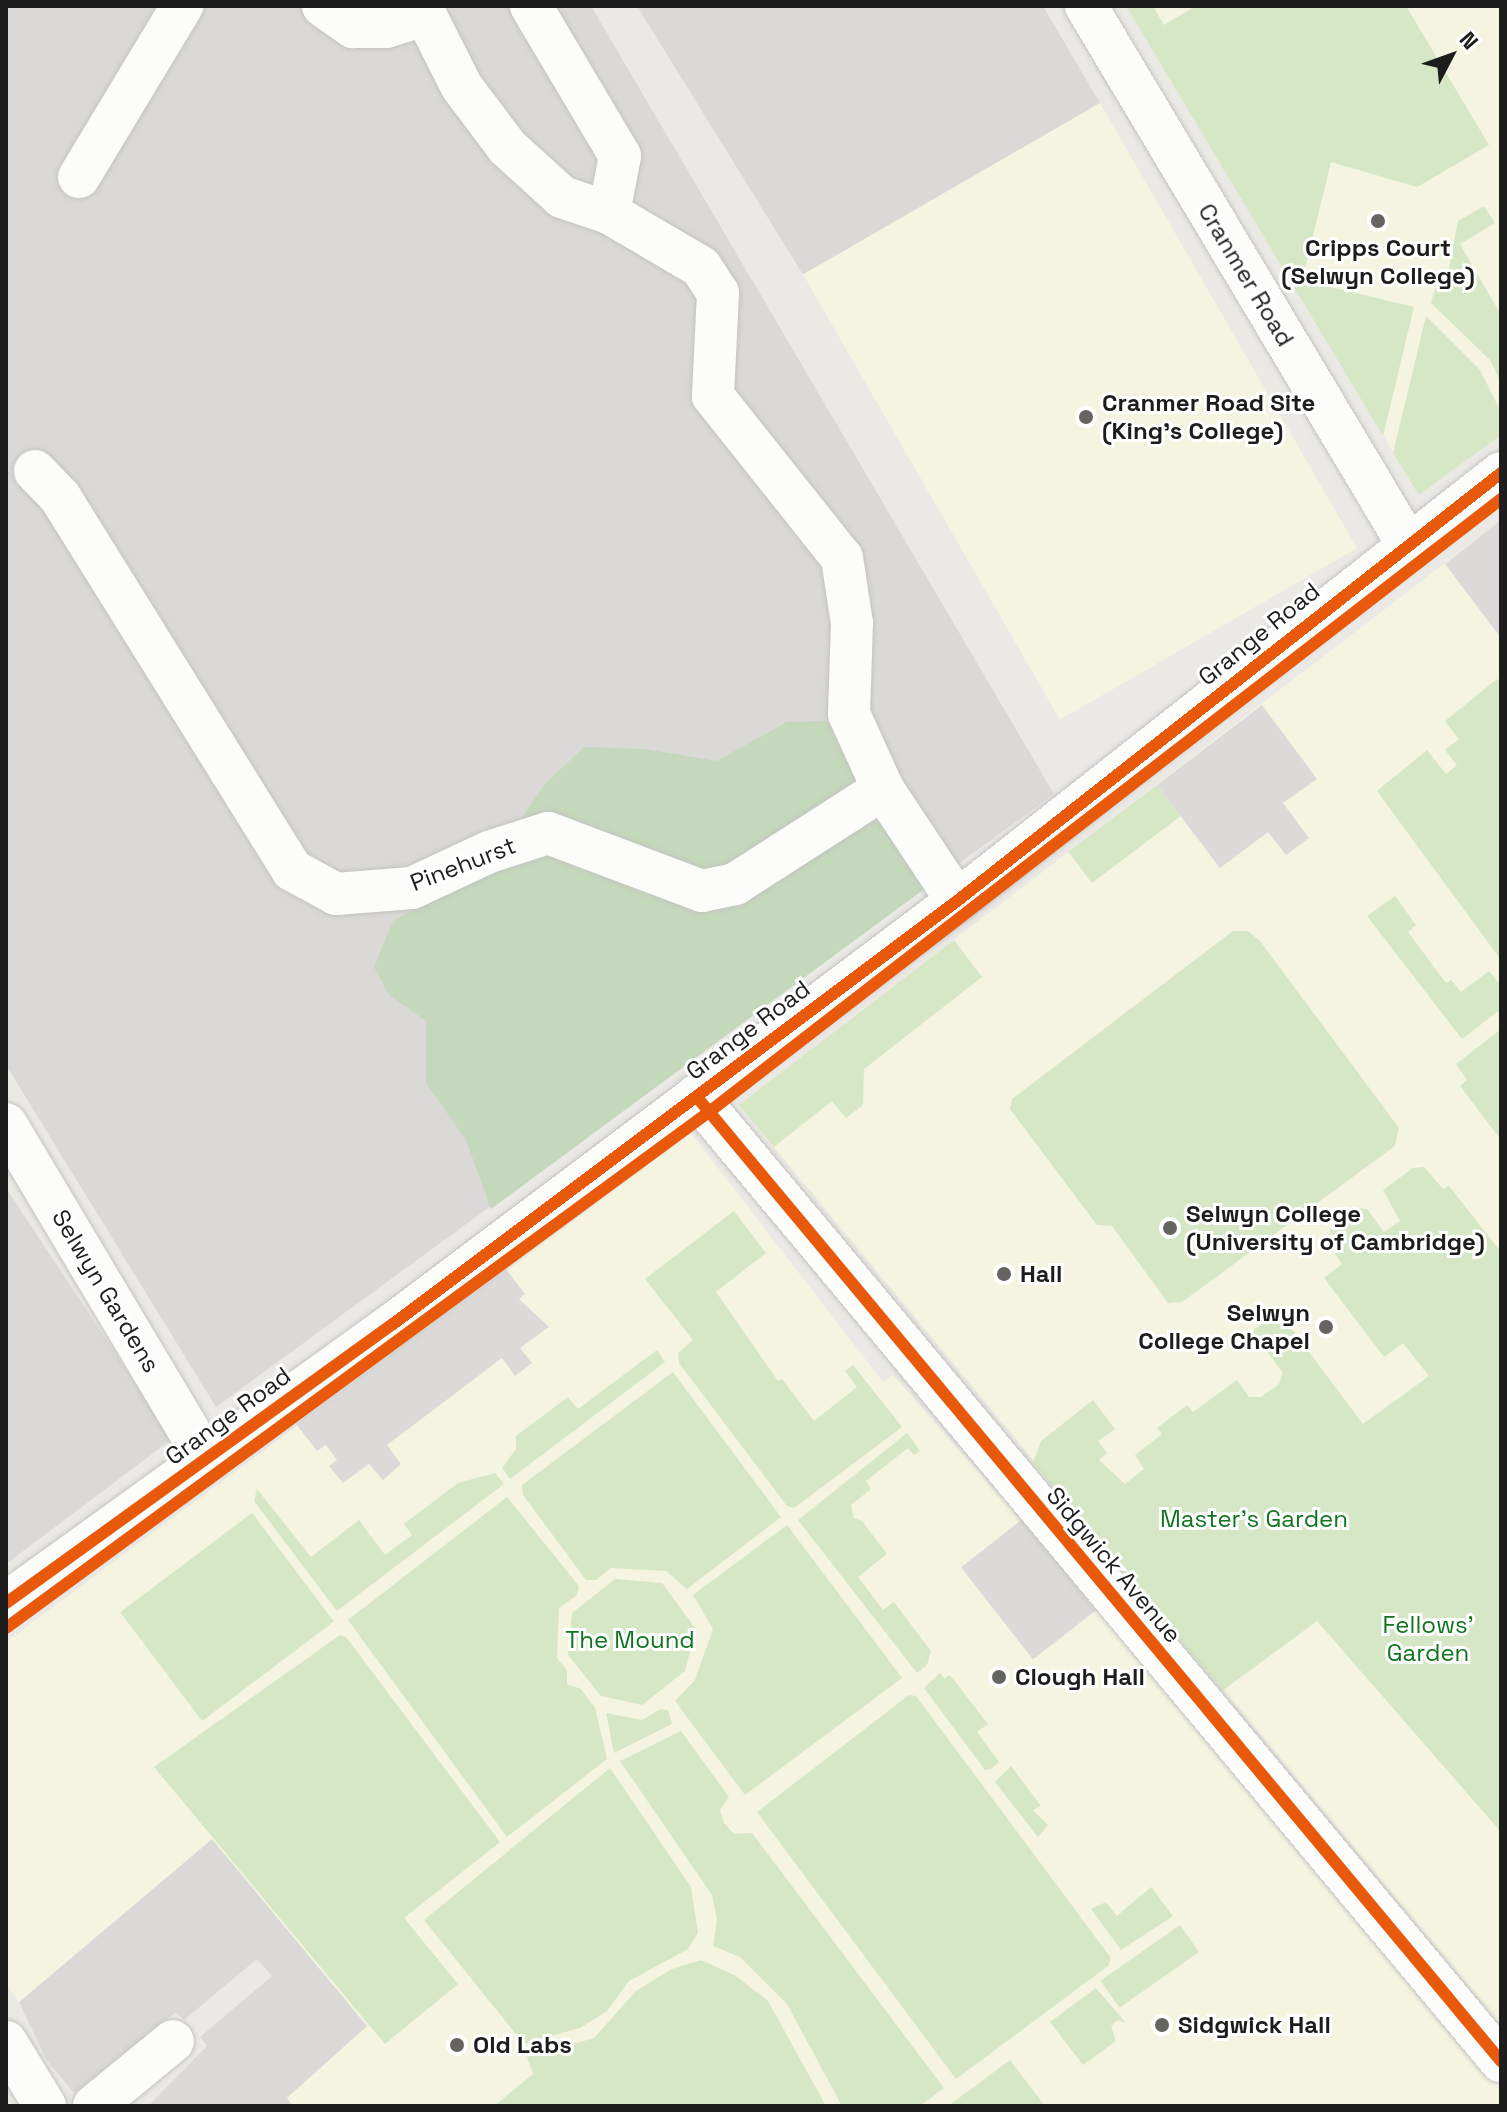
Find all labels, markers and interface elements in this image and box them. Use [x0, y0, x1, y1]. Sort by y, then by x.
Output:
north arrow [1411, 16, 1491, 96]
text: N [1454, 26, 1485, 55]
street label: Cranmer Road [1192, 198, 1300, 352]
marker: Cripps Court (Selwyn College) [1369, 212, 1387, 230]
place label: Cripps Court (Selwyn College) [1281, 234, 1475, 290]
place label: Cranmer Road Site (King's College) [1102, 389, 1315, 445]
marker: Cranmer Road Site (King's College) [1077, 408, 1095, 426]
street label: Grange Road [1193, 576, 1325, 692]
street label: Pinehurst [406, 831, 520, 897]
street label: Grange Road [680, 974, 816, 1086]
place label: Selwyn College (University of Cambridge) [1186, 1200, 1485, 1256]
street label: Selwyn Gardens [46, 1204, 166, 1378]
marker: Selwyn College (University of Cambridge) [1161, 1219, 1179, 1237]
place label: Hall [1020, 1260, 1062, 1288]
marker: Hall [995, 1265, 1013, 1283]
place label: Selwyn College Chapel [1138, 1299, 1310, 1355]
marker: Selwyn College Chapel [1317, 1318, 1335, 1336]
street label: Grange Road [160, 1361, 296, 1471]
street label: Sidgwick Avenue [1040, 1481, 1188, 1649]
park label: Master's Garden [1160, 1505, 1348, 1533]
park label: Fellows' Garden [1383, 1611, 1473, 1667]
park label: The Mound [565, 1626, 695, 1654]
place label: Clough Hall [1015, 1663, 1145, 1691]
marker: Clough Hall [990, 1668, 1008, 1686]
place label: Sidgwick Hall [1178, 2011, 1331, 2039]
marker: Sidgwick Hall [1153, 2016, 1171, 2034]
place label: Old Labs [473, 2031, 572, 2059]
marker: Old Labs [448, 2036, 466, 2054]

